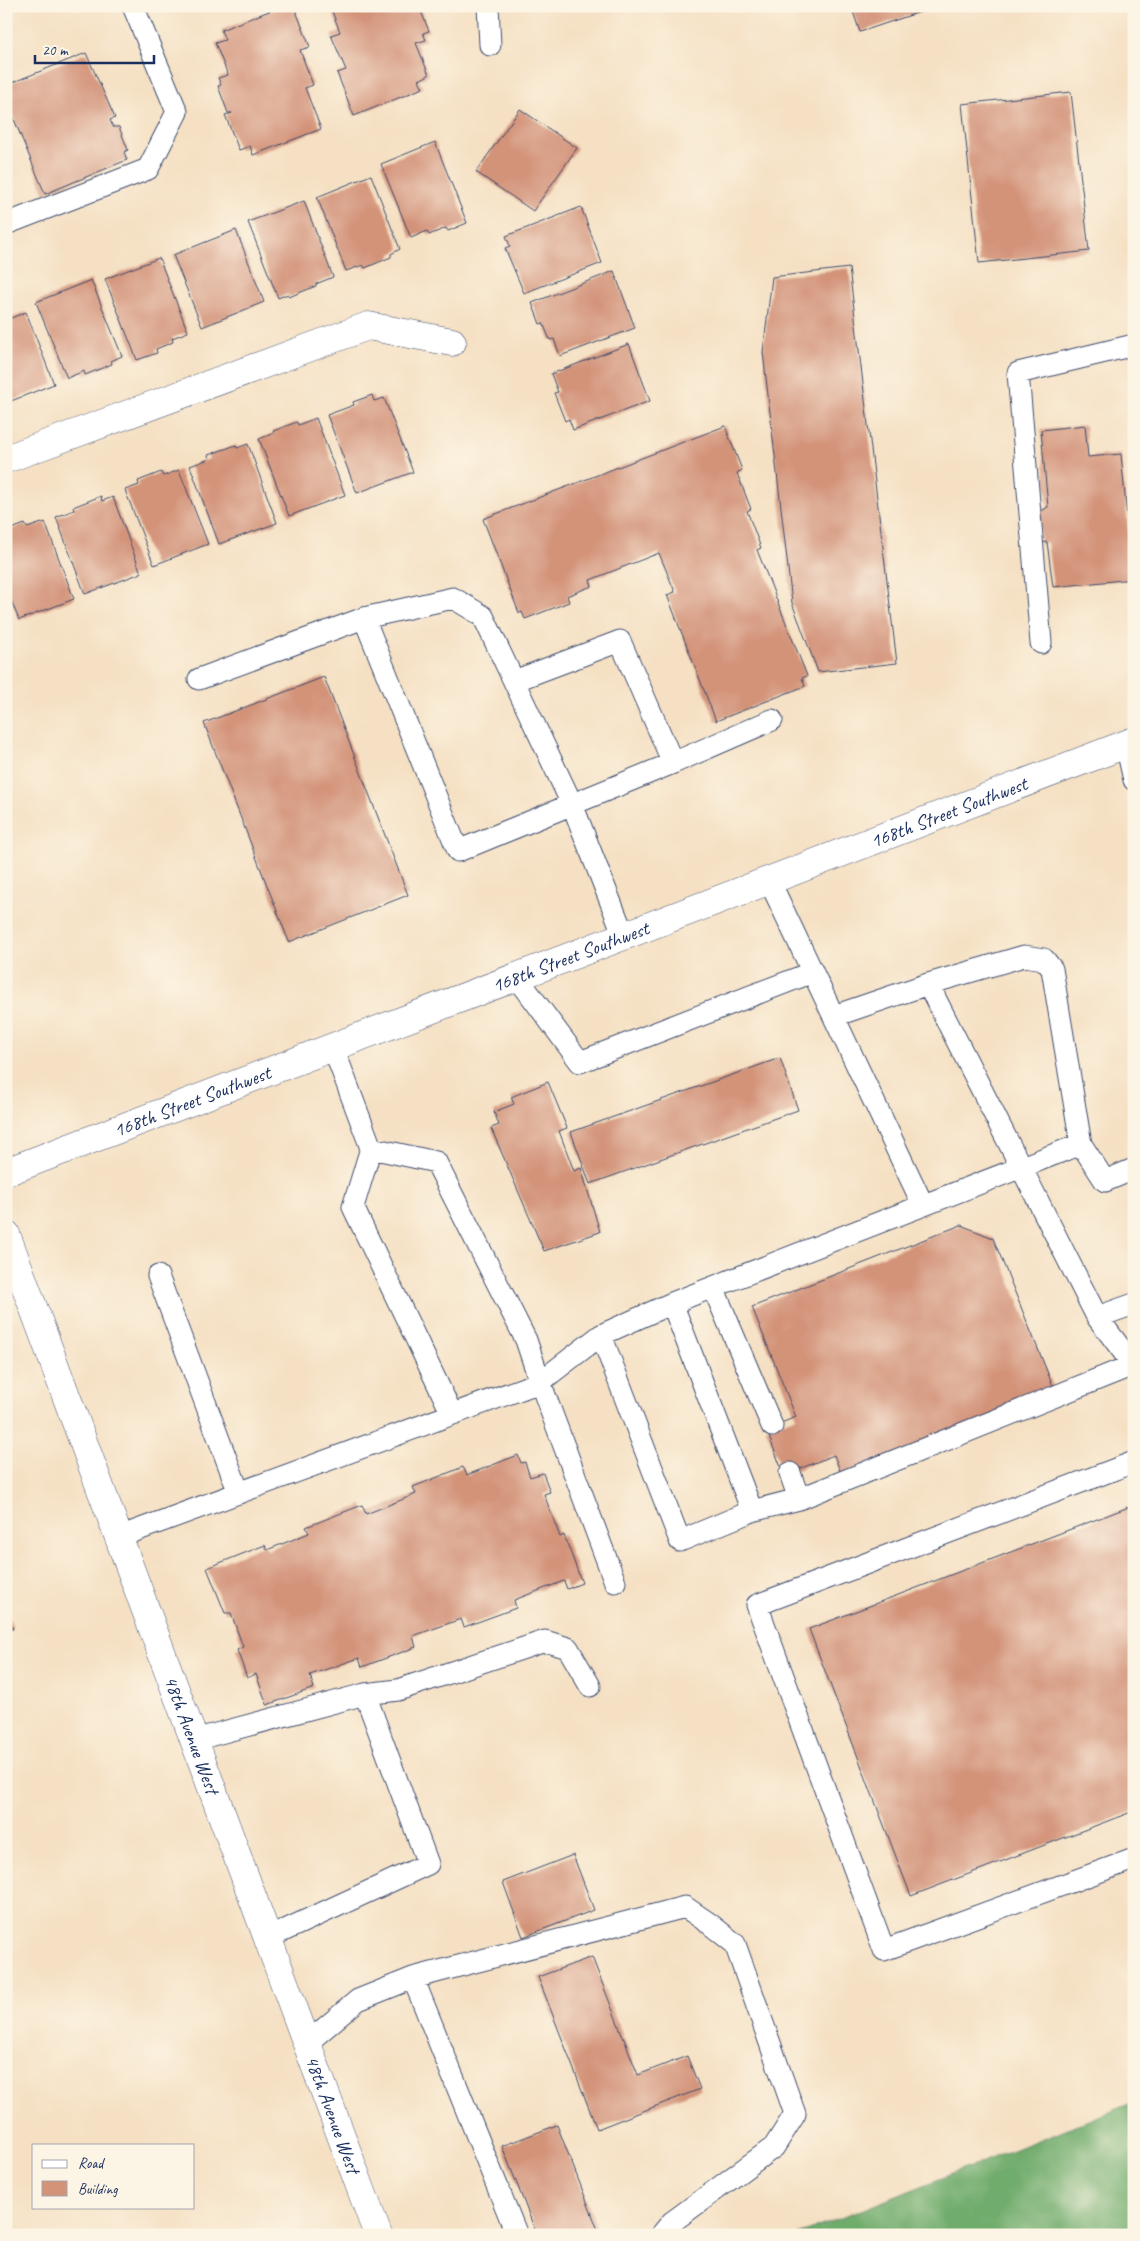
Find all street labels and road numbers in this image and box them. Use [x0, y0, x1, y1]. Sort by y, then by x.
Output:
street label: 168th Street Southwest [867, 770, 1033, 854]
street label: 168th Street Southwest [488, 915, 655, 998]
street label: 168th Street Southwest [110, 1059, 276, 1143]
street label: 48th Avenue West [158, 1672, 226, 1800]
street label: 48th Avenue West [299, 2052, 367, 2180]

